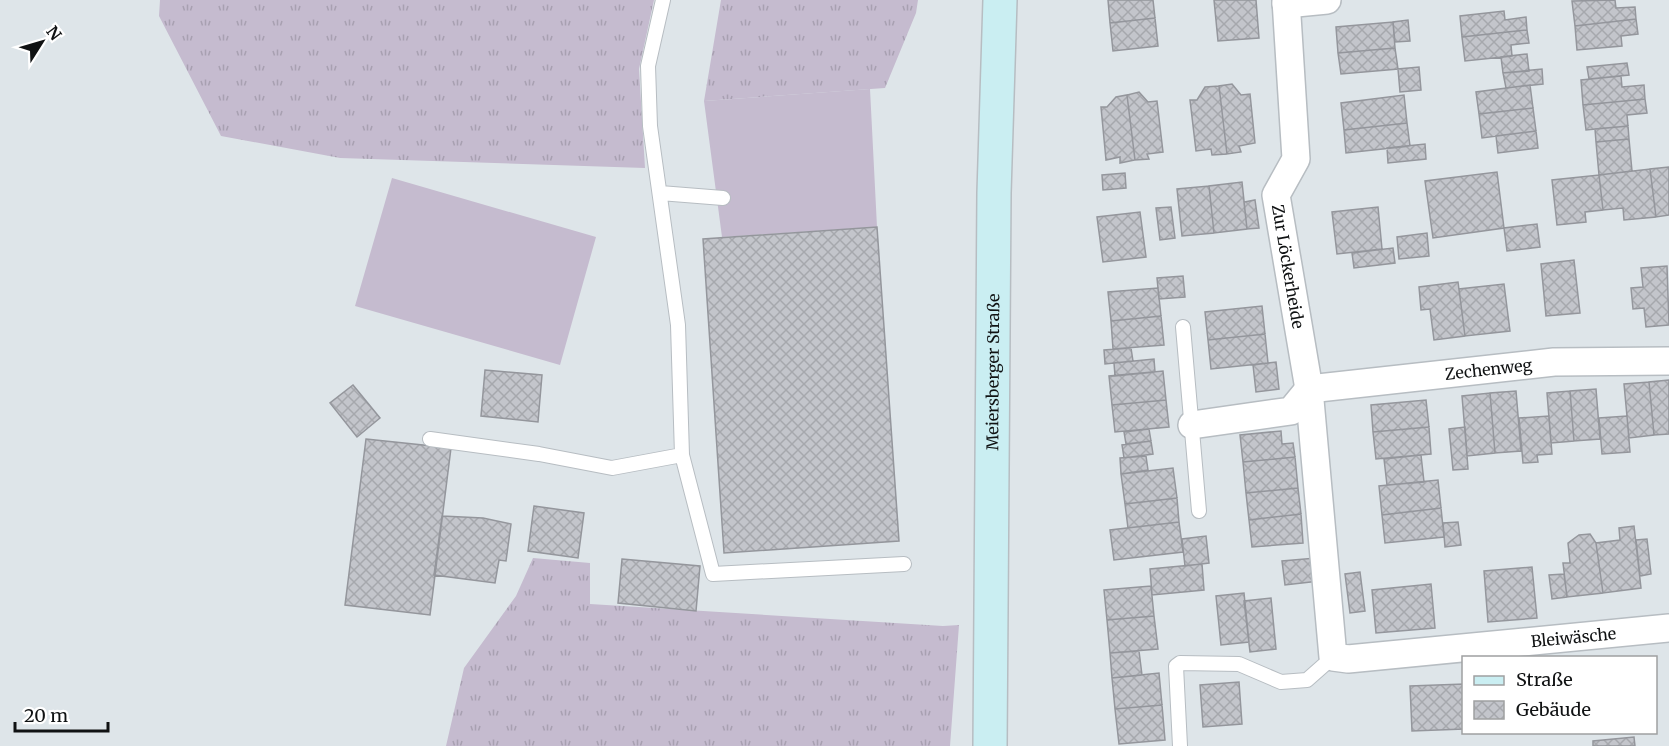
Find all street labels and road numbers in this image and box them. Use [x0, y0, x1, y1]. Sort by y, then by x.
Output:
street label: Zur Löckerheide [1268, 203, 1309, 330]
street label: Meiersberger Straße [982, 294, 1003, 450]
street label: Zechenweg [1444, 354, 1533, 384]
street label: Bleiwäsche [1530, 623, 1617, 651]

